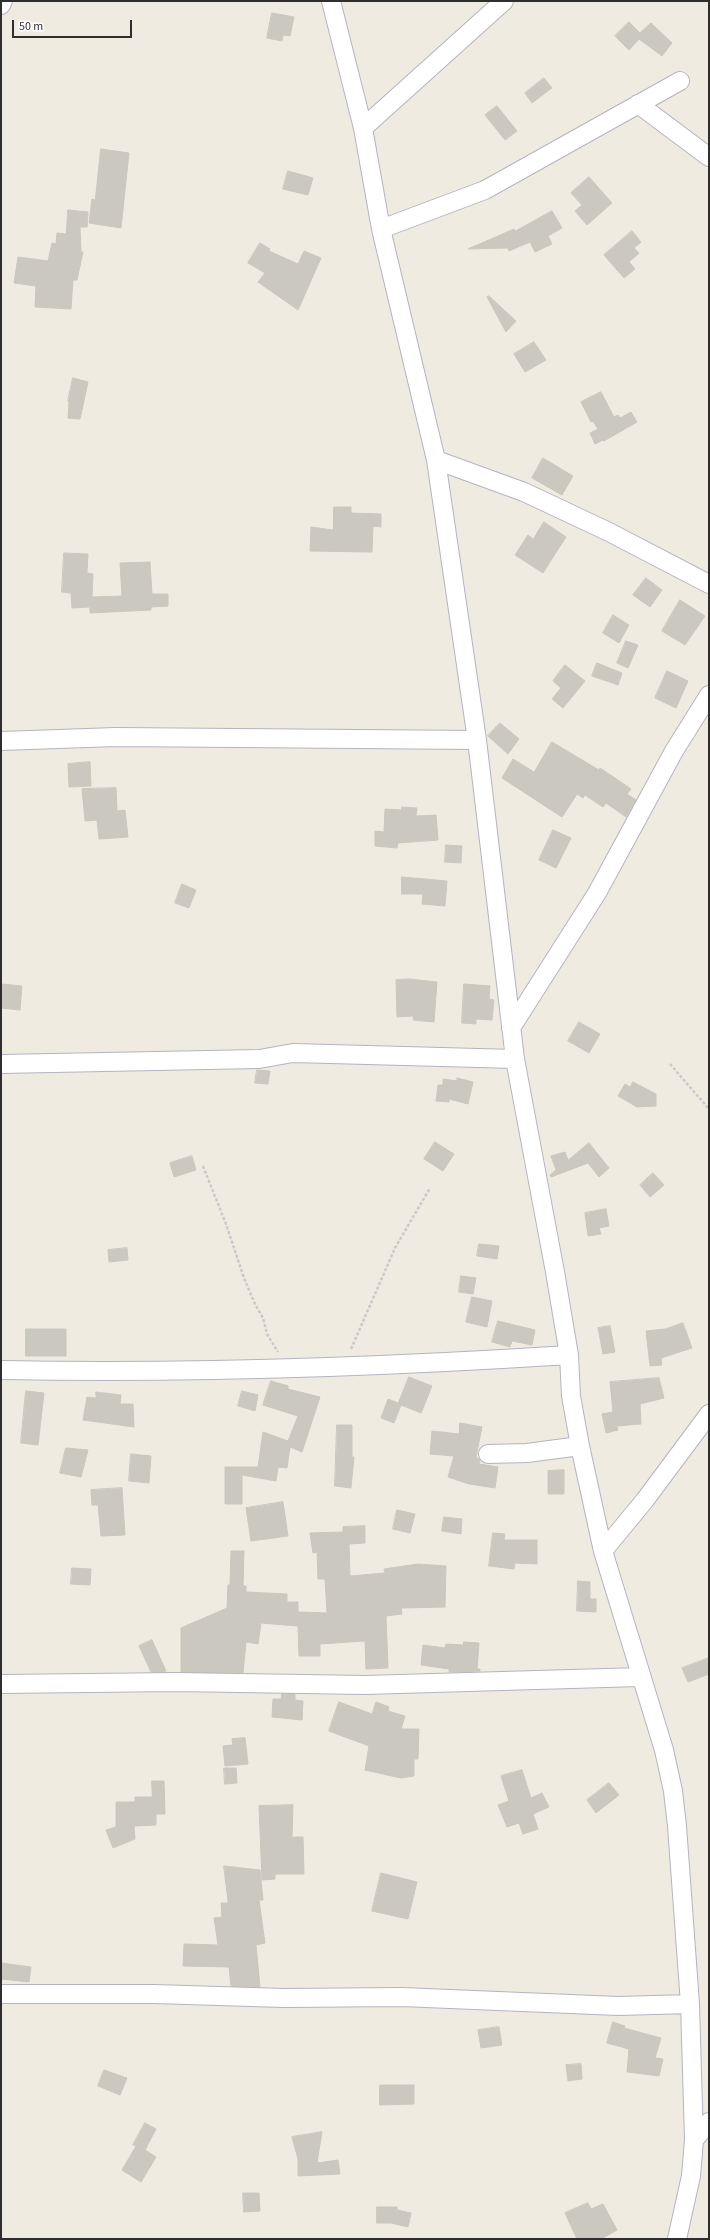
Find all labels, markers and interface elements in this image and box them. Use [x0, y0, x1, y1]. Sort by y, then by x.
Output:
scale bar [14, 12, 134, 38]
text: 50 m [19, 18, 43, 35]

